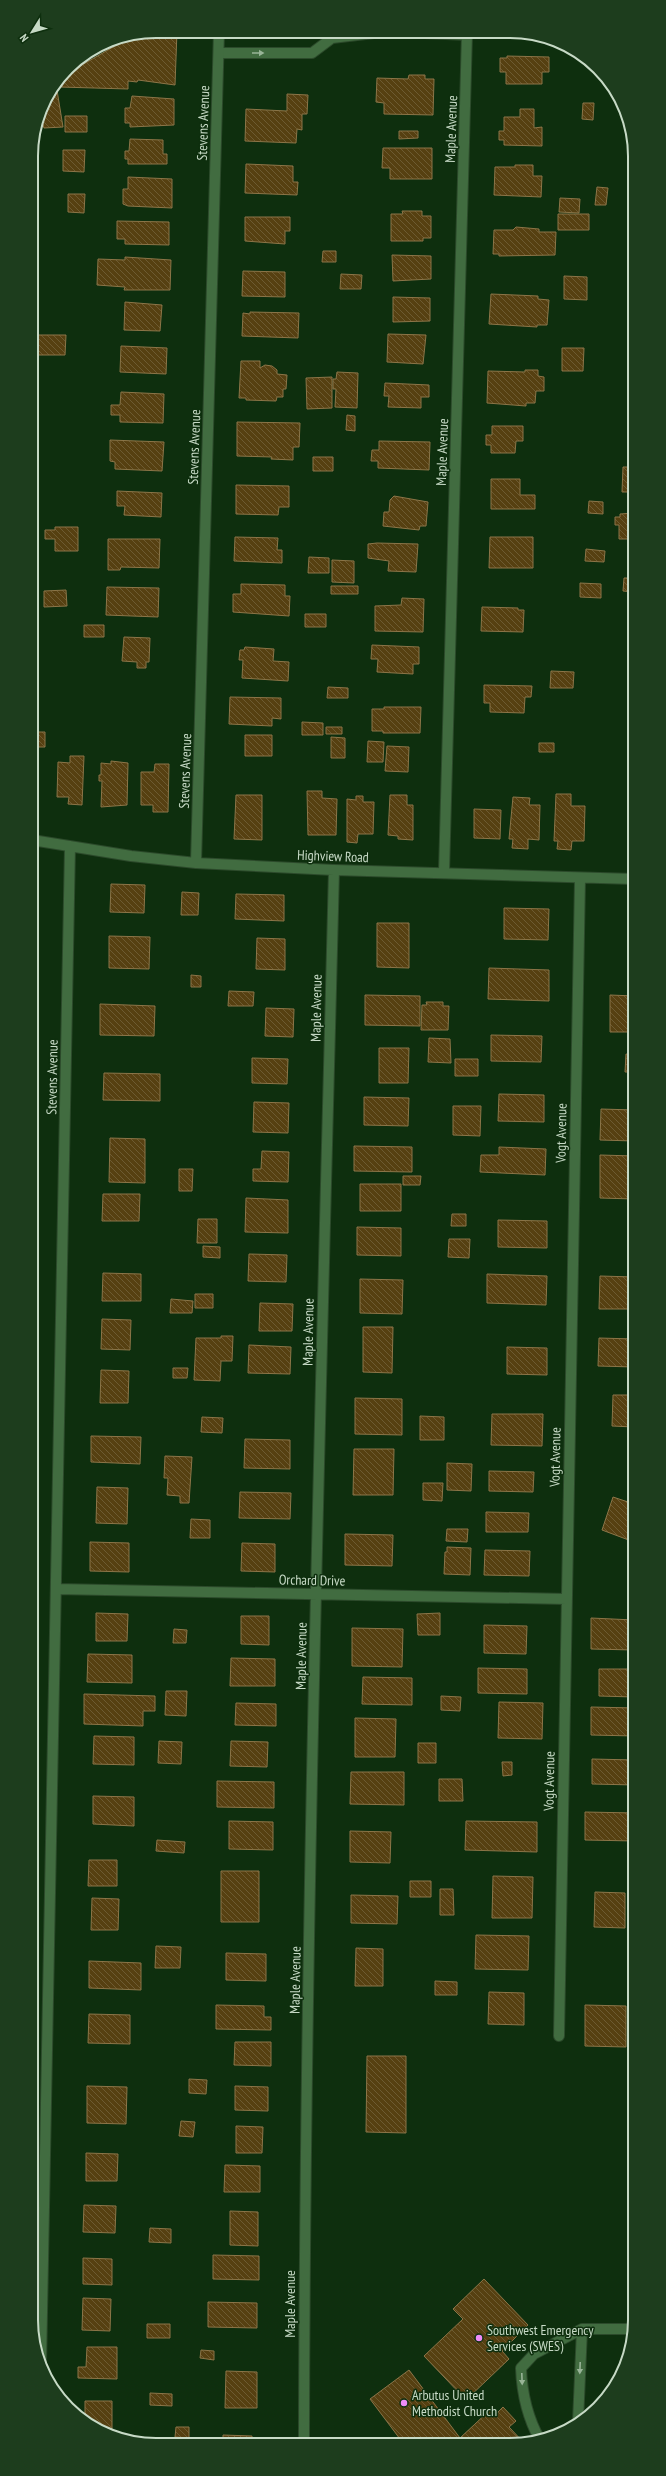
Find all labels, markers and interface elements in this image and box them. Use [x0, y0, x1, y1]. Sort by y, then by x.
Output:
north arrow [12, 12, 52, 52]
text: N [17, 31, 31, 45]
one-way arrow [252, 50, 265, 56]
street label: Stevens Avenue [193, 85, 213, 161]
street label: Maple Avenue [441, 95, 461, 163]
street label: Stevens Avenue [184, 409, 204, 485]
street label: Maple Avenue [432, 418, 452, 486]
street label: Stevens Avenue [175, 733, 195, 809]
street label: Highview Road [297, 846, 369, 866]
street label: Maple Avenue [306, 974, 326, 1042]
street label: Stevens Avenue [42, 1039, 62, 1115]
street label: Vogt Avenue [551, 1103, 571, 1164]
street label: Maple Avenue [298, 1298, 318, 1366]
street label: Vogt Avenue [545, 1427, 565, 1488]
street label: Orchard Drive [279, 1570, 346, 1590]
street label: Maple Avenue [291, 1622, 311, 1690]
street label: Vogt Avenue [539, 1751, 559, 1812]
street label: Maple Avenue [285, 1946, 305, 2014]
street label: Maple Avenue [281, 2270, 299, 2338]
place label: Southwest Emergency Services (SWES) [487, 2321, 594, 2355]
marker: Southwest Emergency Services (SWES) [474, 2333, 484, 2343]
one-way arrow [577, 2362, 583, 2375]
one-way arrow [518, 2373, 525, 2385]
place label: Arbutus United Methodist Church [412, 2386, 497, 2420]
marker: Arbutus United Methodist Church [399, 2398, 409, 2408]

